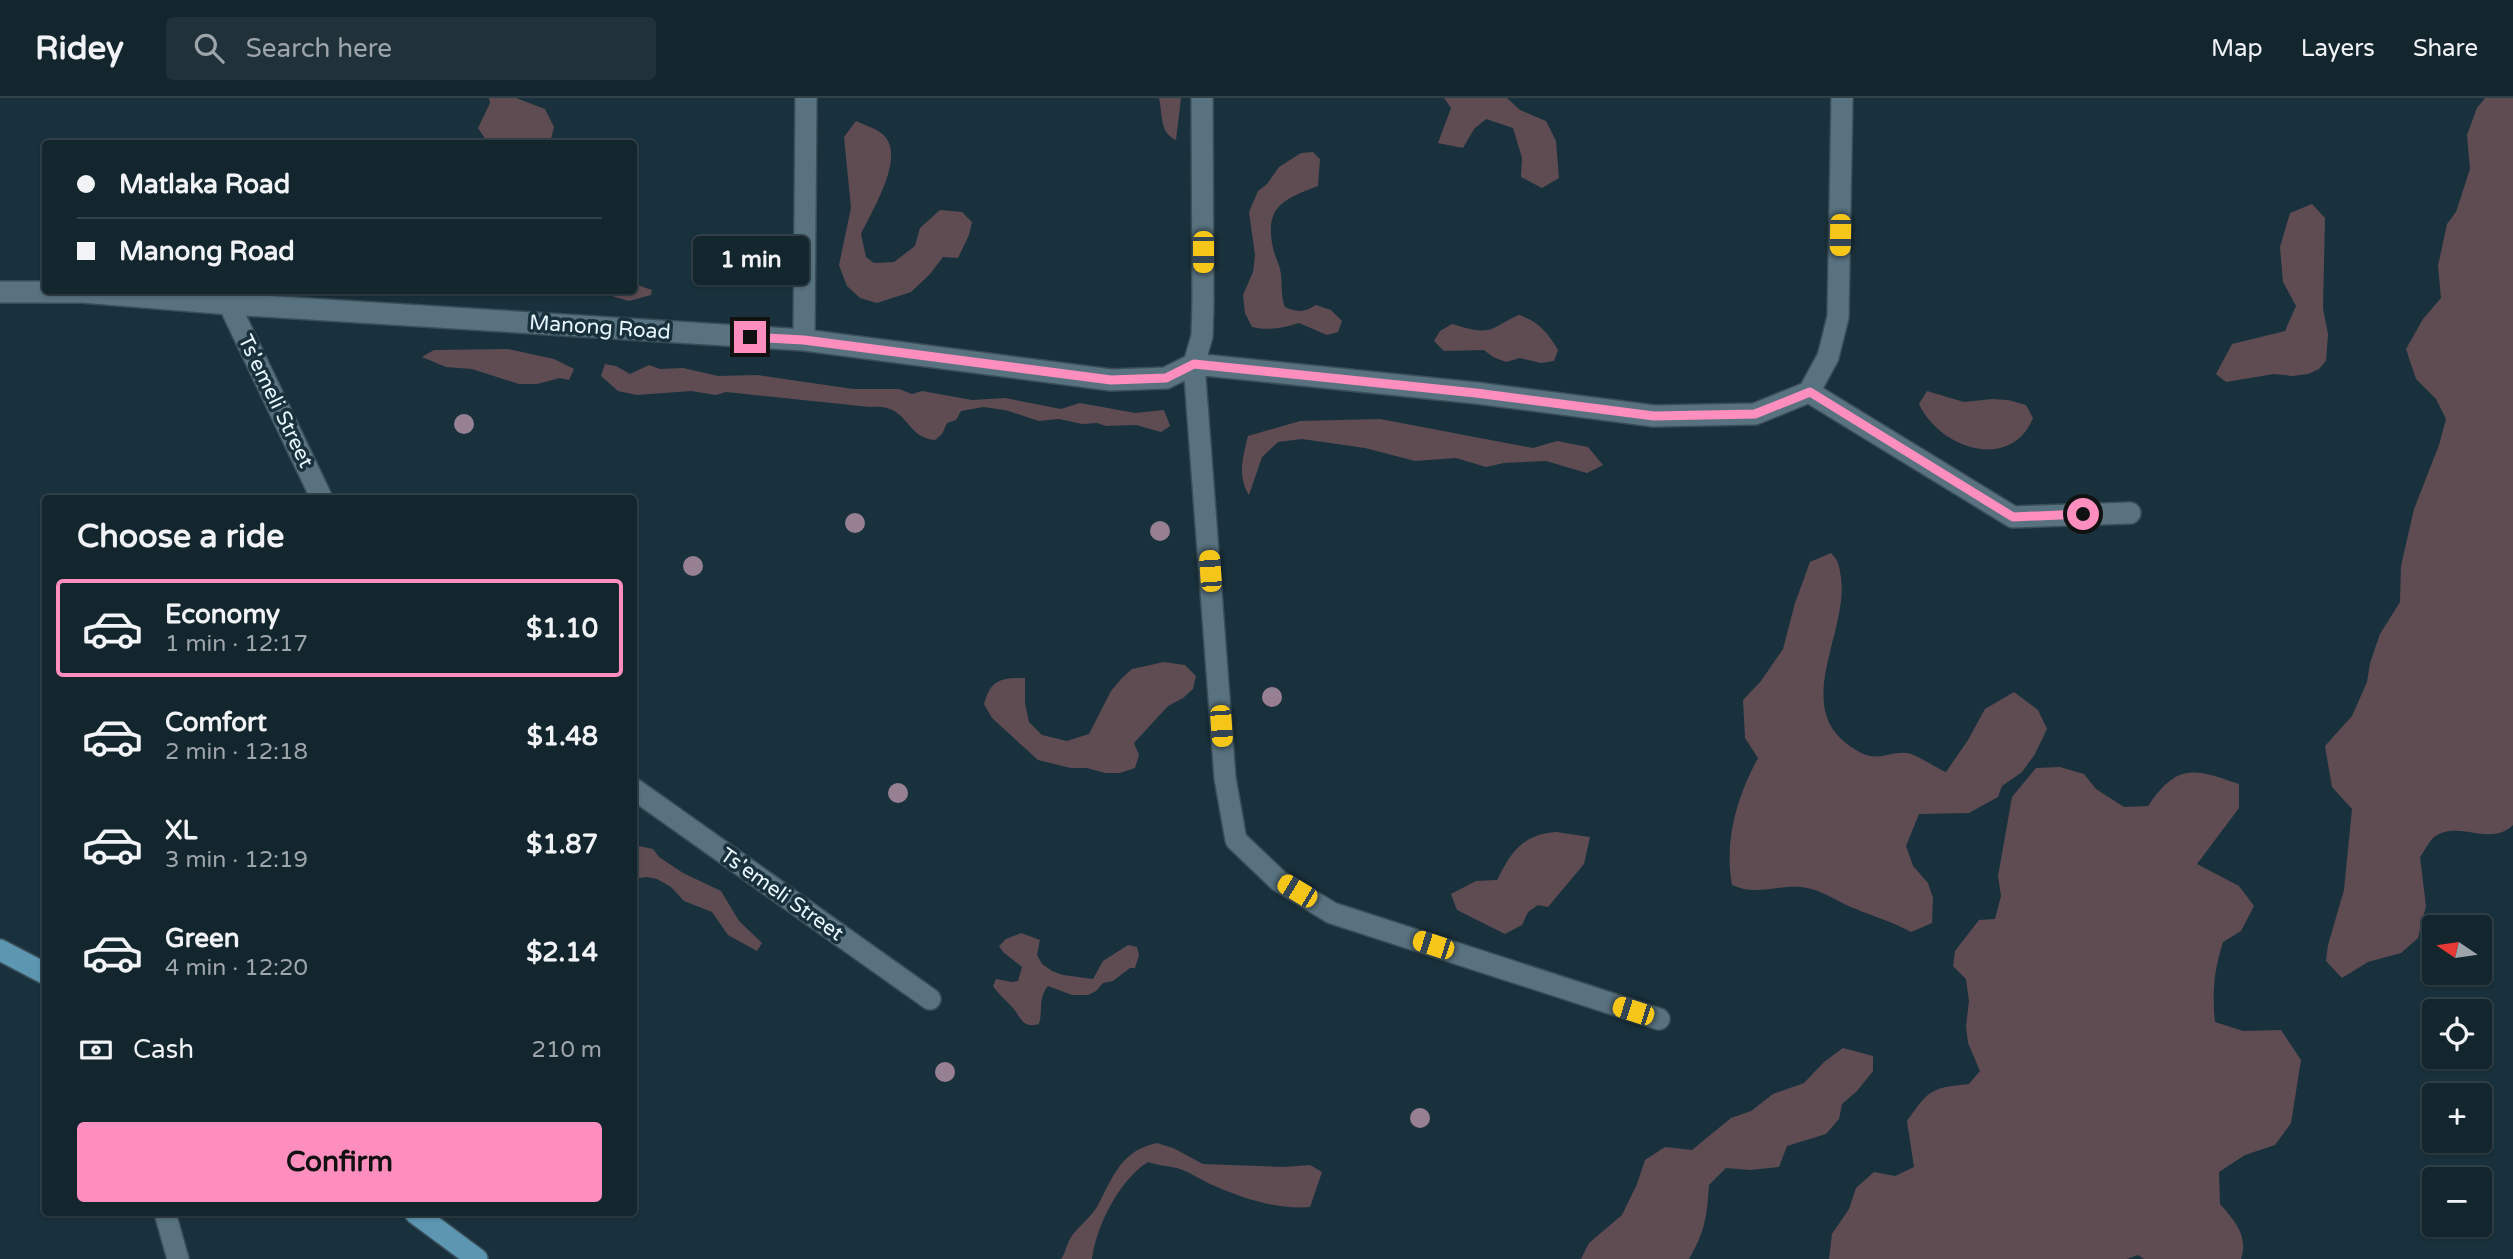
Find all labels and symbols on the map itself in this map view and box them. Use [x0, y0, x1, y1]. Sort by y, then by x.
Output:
car [1830, 214, 1851, 256]
car [1193, 231, 1214, 273]
callout: 1 min [692, 236, 808, 285]
street label: Manong Road [528, 310, 672, 345]
route end [734, 321, 766, 353]
street label: Ts'emeli Street [233, 331, 319, 472]
route start [2067, 498, 2099, 530]
car [1199, 549, 1222, 593]
car [1210, 704, 1233, 748]
street label: Ts'emeli Street [715, 843, 848, 946]
car [1274, 871, 1321, 911]
north arrow [2422, 915, 2492, 985]
car [1410, 929, 1457, 961]
car [1610, 995, 1657, 1027]

